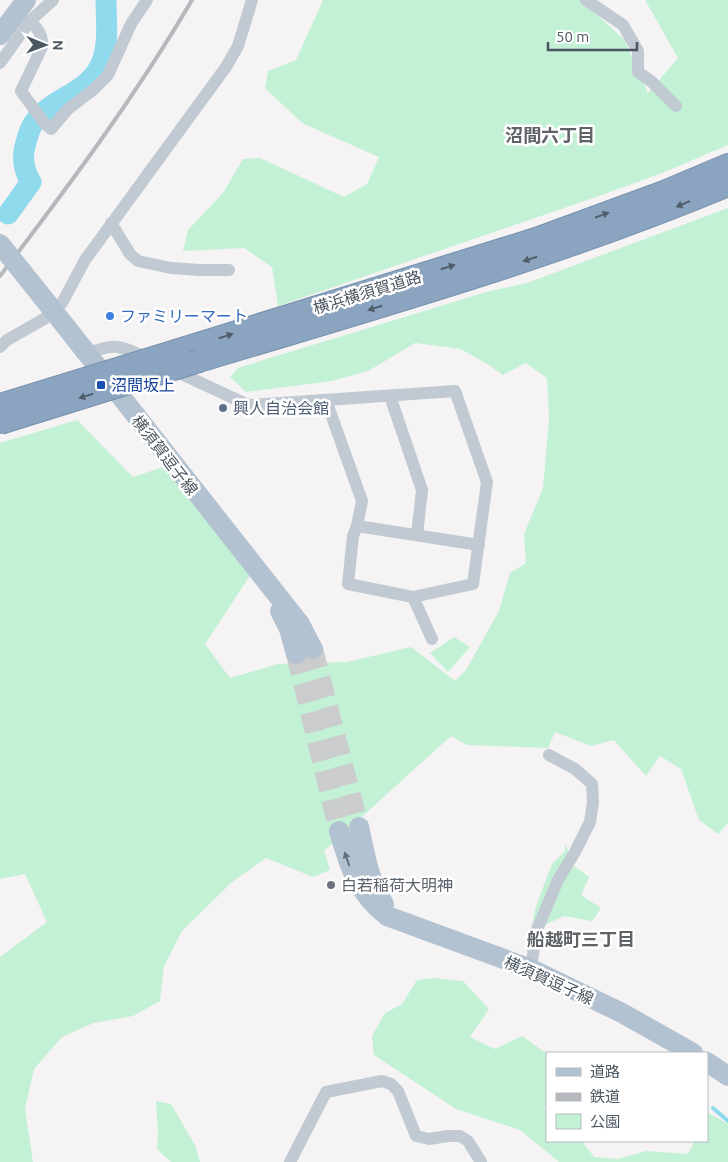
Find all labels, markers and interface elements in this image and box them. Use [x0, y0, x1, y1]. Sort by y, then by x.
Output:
north arrow [20, 20, 70, 70]
scale bar [548, 20, 637, 52]
text: 50 m [556, 28, 589, 45]
text: N [50, 40, 66, 51]
district label: 沼間六丁目 [505, 125, 595, 145]
one-way arrow [675, 200, 690, 208]
one-way arrow [594, 211, 609, 218]
one-way arrow [523, 256, 538, 264]
one-way arrow [440, 262, 455, 270]
street label: 横浜横須賀道路 [311, 267, 423, 317]
one-way arrow [368, 304, 383, 312]
place label: ファミリーマート [120, 307, 248, 325]
marker: ファミリーマート [104, 310, 116, 322]
one-way arrow [218, 331, 233, 339]
place label: 沼間坂上 [111, 376, 175, 394]
marker: 沼間坂上 [95, 379, 107, 391]
one-way arrow [78, 393, 93, 401]
place label: 興人自治会館 [233, 399, 329, 417]
marker: 興人自治会館 [217, 402, 229, 414]
street label: 横須賀逗子線 [128, 412, 202, 498]
one-way arrow [343, 851, 351, 866]
place label: 白若稲荷大明神 [341, 876, 453, 894]
marker: 白若稲荷大明神 [325, 879, 337, 891]
district label: 船越町三丁目 [527, 929, 635, 949]
street label: 横須賀逗子線 [501, 952, 597, 1008]
legend [546, 1052, 708, 1142]
text: 道路 [590, 1063, 620, 1080]
text: 鉄道 [590, 1088, 620, 1105]
text: 公園 [590, 1113, 620, 1130]

